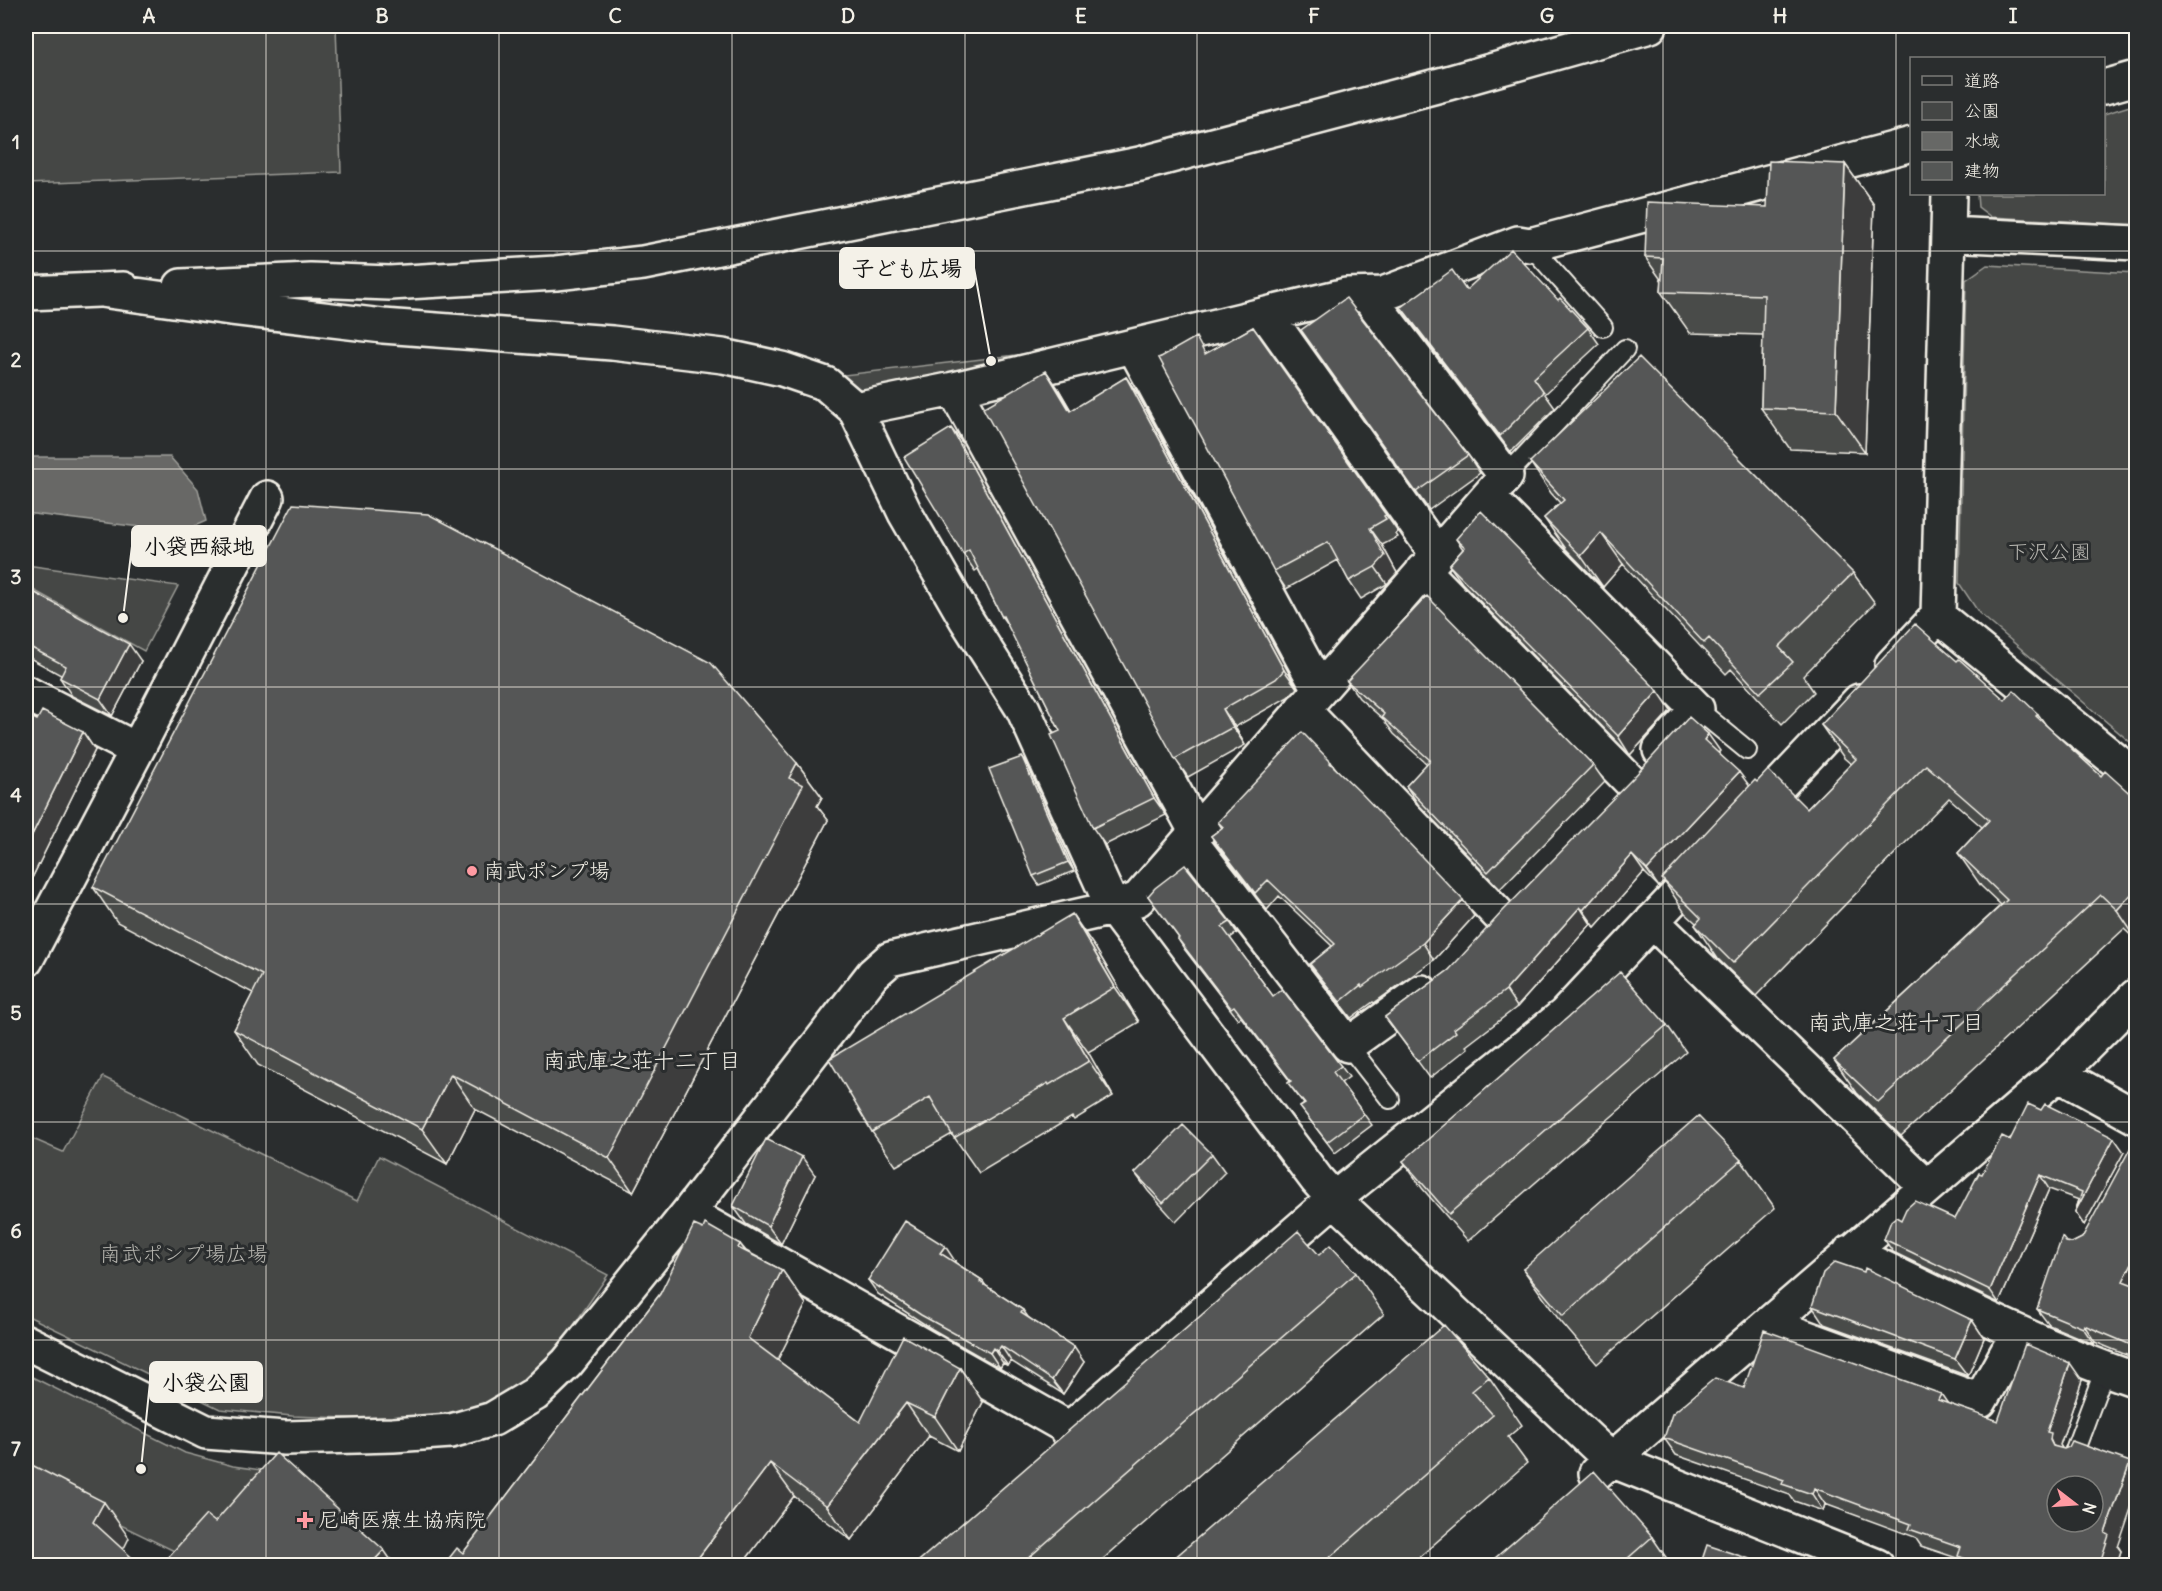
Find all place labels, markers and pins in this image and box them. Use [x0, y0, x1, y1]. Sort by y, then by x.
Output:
callout: 子ども広場 [840, 248, 974, 288]
callout: 小袋西緑地 [132, 526, 266, 566]
place label: 南武ポンプ場 [484, 857, 610, 884]
marker: 南武ポンプ場 [465, 864, 479, 878]
callout: 小袋公園 [150, 1362, 262, 1402]
place label: 尼崎医療生協病院 [318, 1506, 486, 1533]
marker: 尼崎医療生協病院 [296, 1511, 314, 1529]

